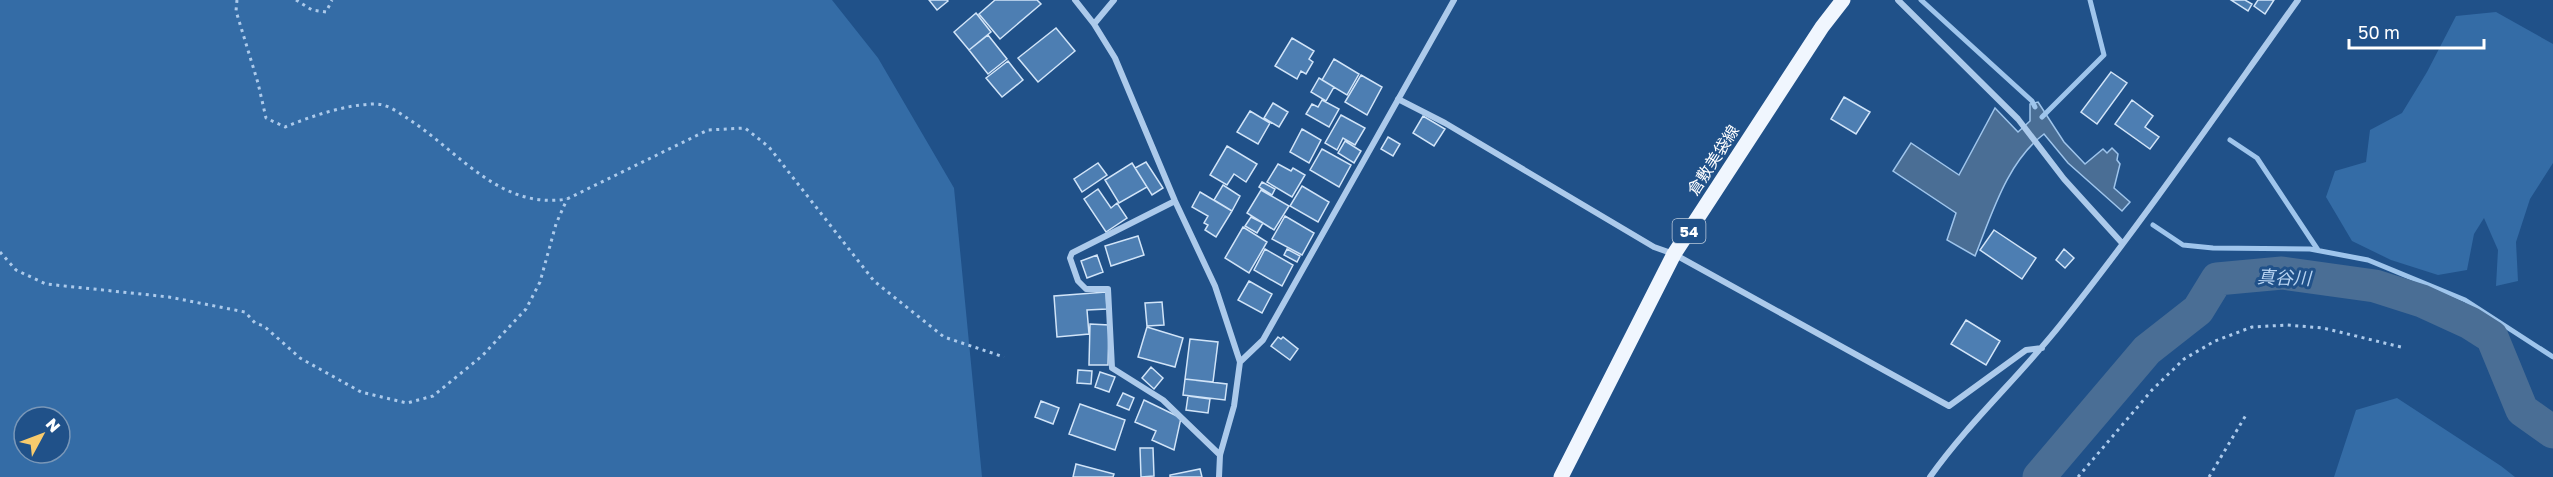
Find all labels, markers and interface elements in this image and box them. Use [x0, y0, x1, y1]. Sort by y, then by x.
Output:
scale bar [2349, 12, 2484, 50]
text: 50 m [2358, 21, 2400, 43]
street label: 倉敷美袋線 [1683, 121, 1743, 199]
road number: 54 [1672, 219, 1706, 243]
water label: 真谷川 [2257, 265, 2313, 289]
north arrow [12, 405, 72, 465]
text: N [42, 414, 65, 436]

